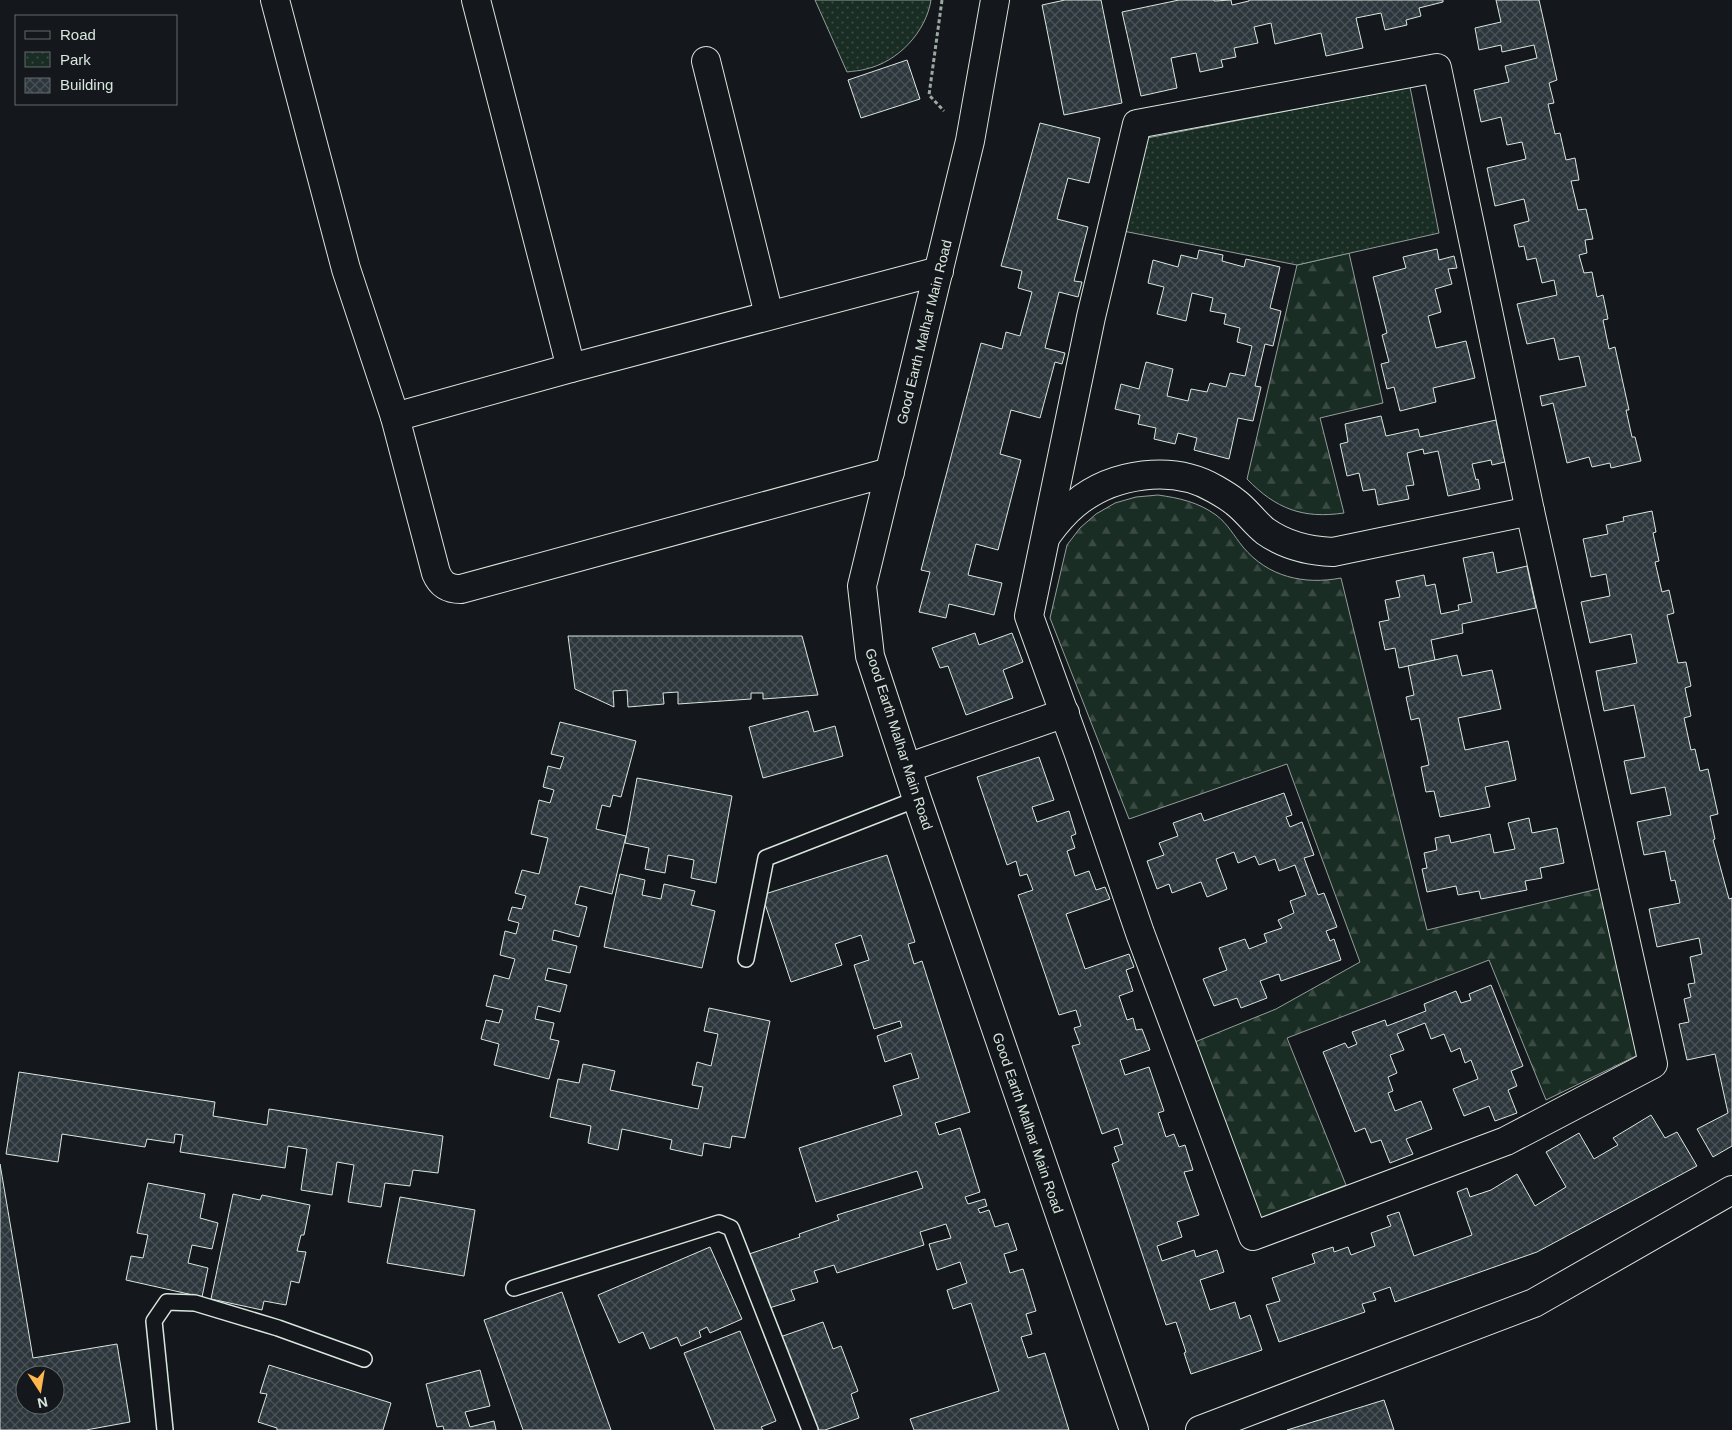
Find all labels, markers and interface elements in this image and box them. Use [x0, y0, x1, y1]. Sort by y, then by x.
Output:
legend [15, 15, 178, 105]
text: Road [60, 26, 96, 43]
text: Park [60, 51, 91, 68]
text: Building [60, 76, 113, 93]
street label: Good Earth Malhar Main Road [893, 238, 955, 426]
street label: Good Earth Malhar Main Road [862, 646, 936, 832]
street label: Good Earth Malhar Main Road [990, 1031, 1066, 1215]
north arrow [15, 1365, 65, 1415]
text: N [36, 1394, 49, 1412]

